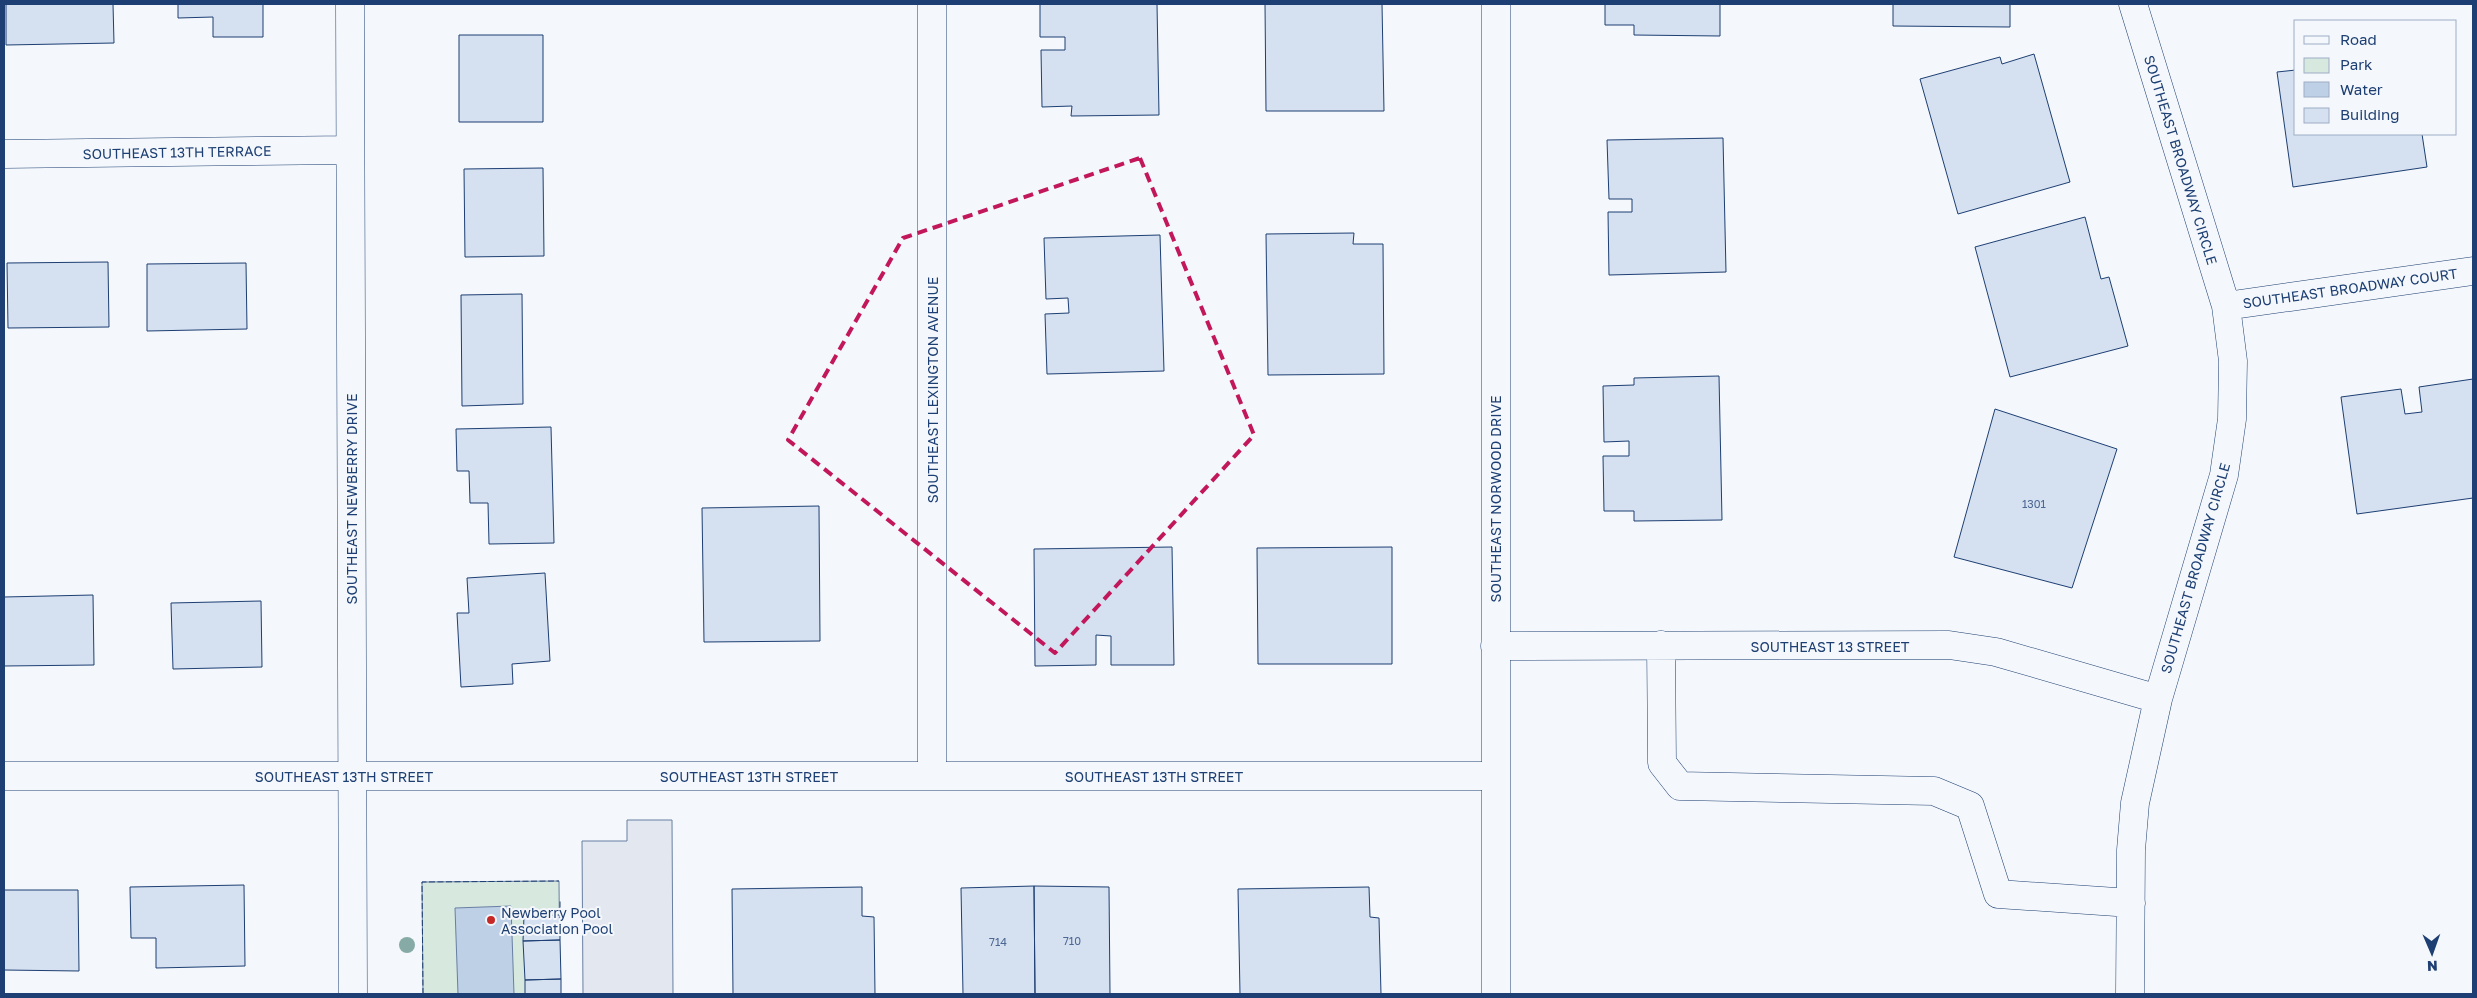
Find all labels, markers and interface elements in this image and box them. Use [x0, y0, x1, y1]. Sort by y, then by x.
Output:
legend [2294, 20, 2457, 135]
text: Road [2340, 30, 2377, 48]
street label: SOUTHEAST BROADWAY CIRCLE [2141, 53, 2221, 267]
text: Park [2340, 55, 2373, 73]
text: Water [2340, 80, 2383, 98]
text: Building [2340, 105, 2400, 123]
street label: SOUTHEAST 13TH TERRACE [82, 142, 272, 162]
street label: SOUTHEAST BROADWAY COURT [2241, 264, 2459, 312]
street label: SOUTHEAST LEXINGTON AVENUE [924, 277, 941, 503]
street label: SOUTHEAST NEWBERRY DRIVE [343, 394, 360, 604]
street label: SOUTHEAST NORWOOD DRIVE [1487, 395, 1504, 603]
street label: SOUTHEAST BROADWAY CIRCLE [2157, 461, 2233, 675]
house number: 1301 [2022, 497, 2046, 510]
street label: SOUTHEAST 13 STREET [1750, 638, 1910, 655]
street label: SOUTHEAST 13TH STREET [255, 768, 433, 785]
street label: SOUTHEAST 13TH STREET [660, 768, 838, 785]
street label: SOUTHEAST 13TH STREET [1065, 768, 1243, 785]
place label: Newberry Pool Association Pool [501, 904, 613, 937]
marker: Newberry Pool Association Pool [485, 914, 497, 926]
north arrow [2407, 928, 2457, 978]
house number: 710 [1063, 934, 1081, 947]
house number: 714 [989, 935, 1007, 948]
text: N [2427, 958, 2438, 975]

